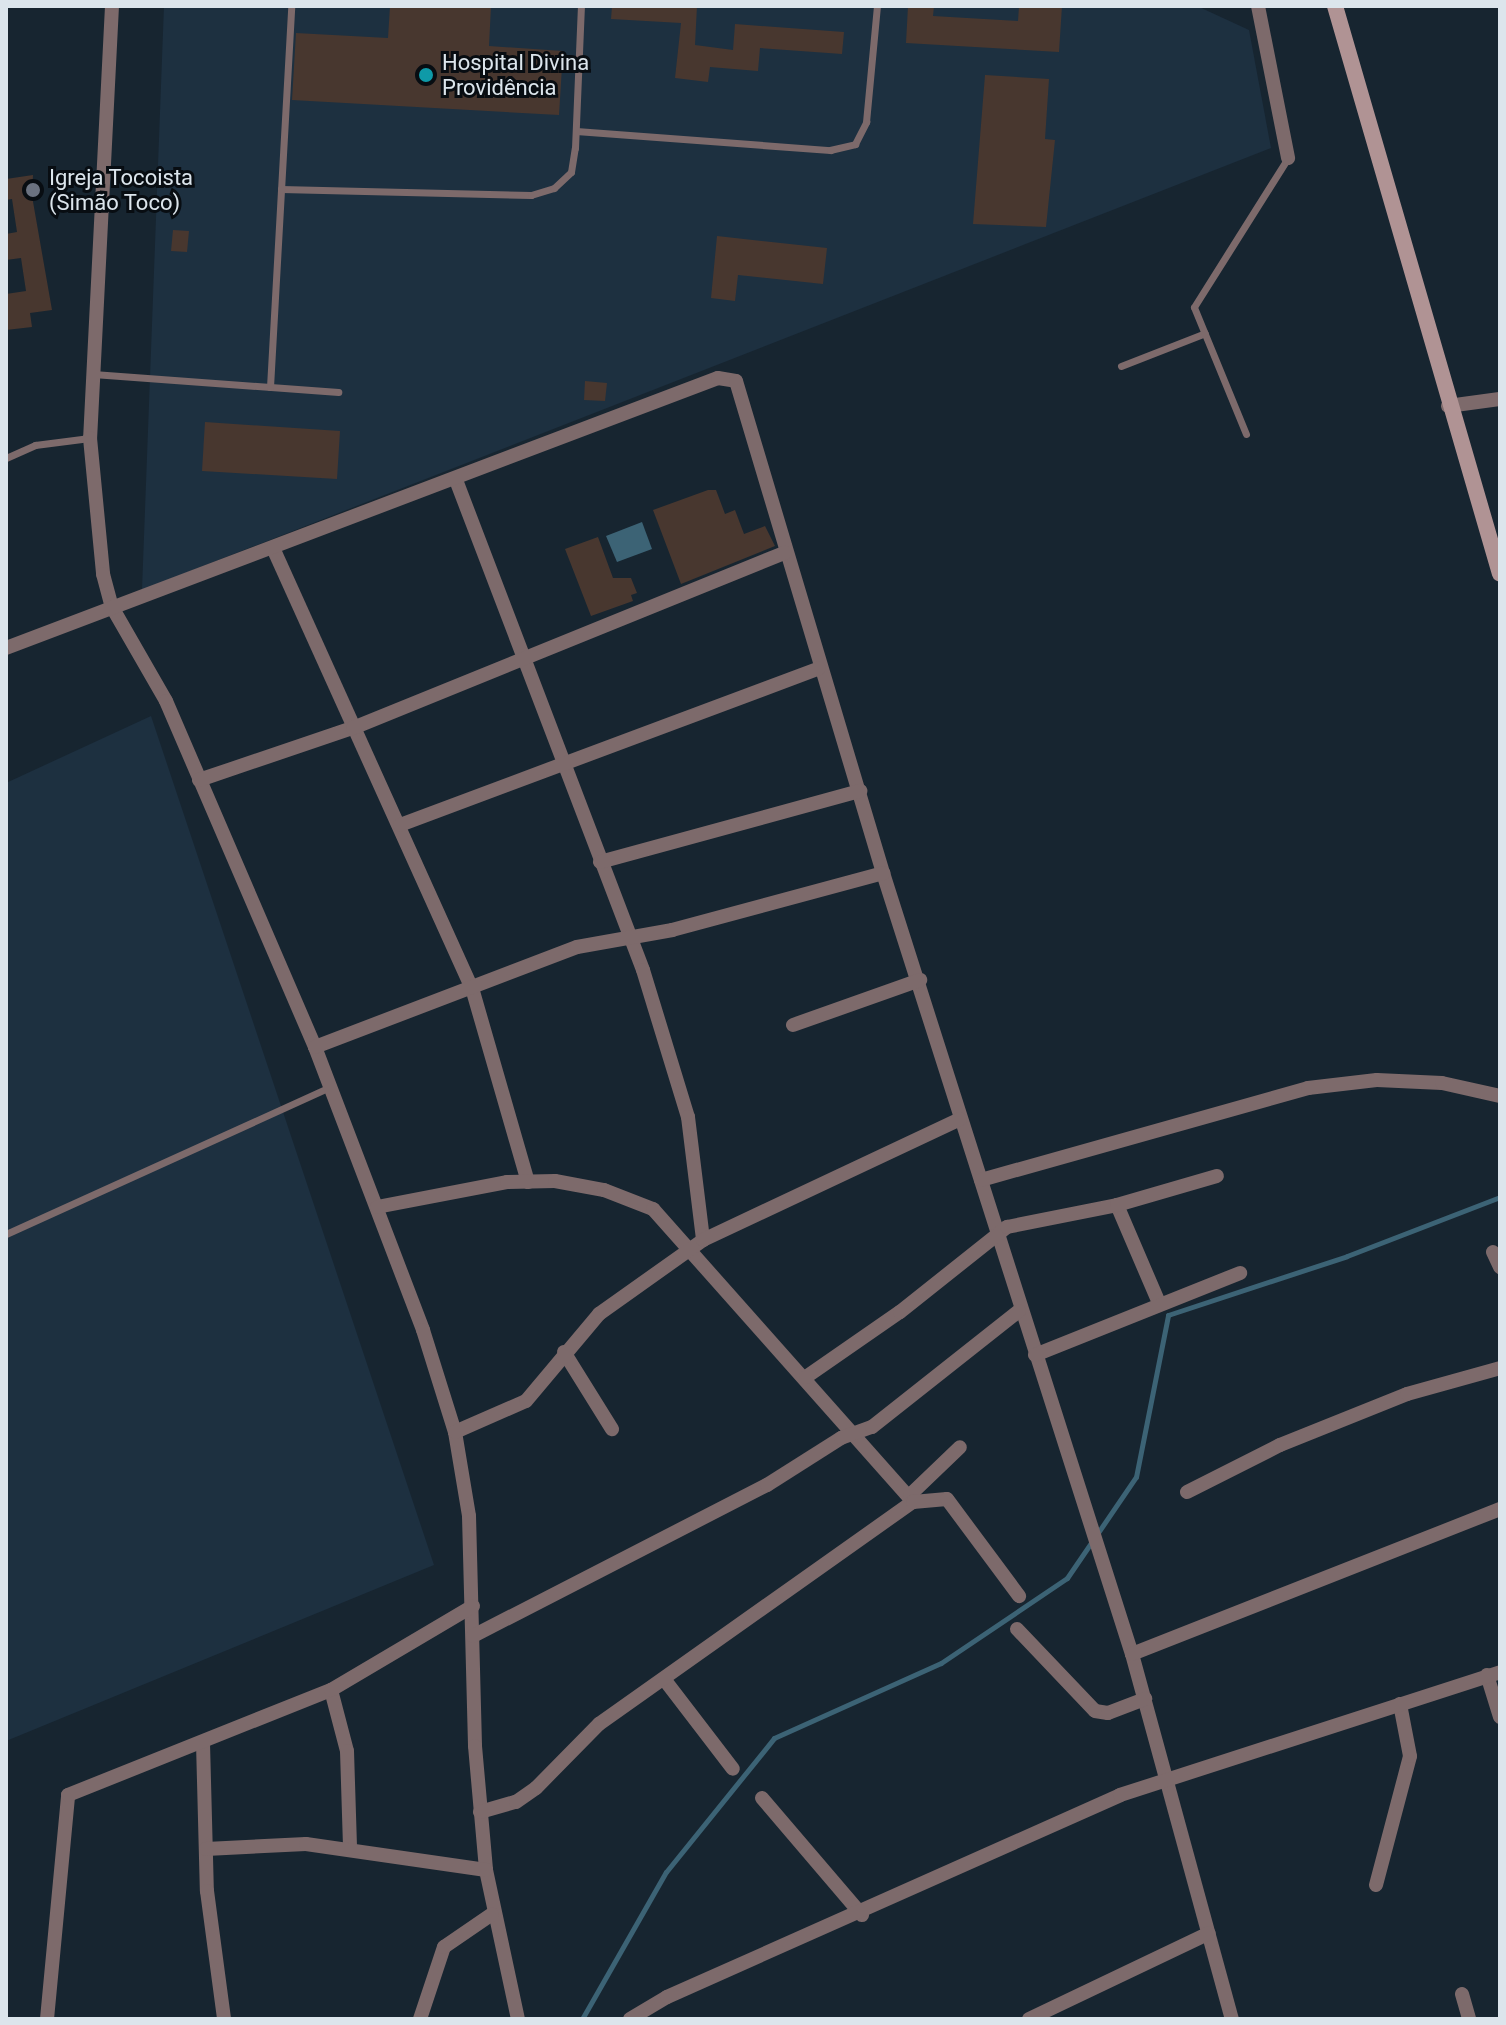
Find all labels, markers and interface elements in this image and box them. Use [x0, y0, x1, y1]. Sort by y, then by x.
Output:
place label: Hospital Divina Providência [442, 49, 589, 100]
marker: Hospital Divina Providência [417, 66, 435, 84]
place label: Igreja Tocoista (Simão Toco) [49, 164, 193, 216]
marker: Igreja Tocoista (Simão Toco) [24, 181, 42, 199]

